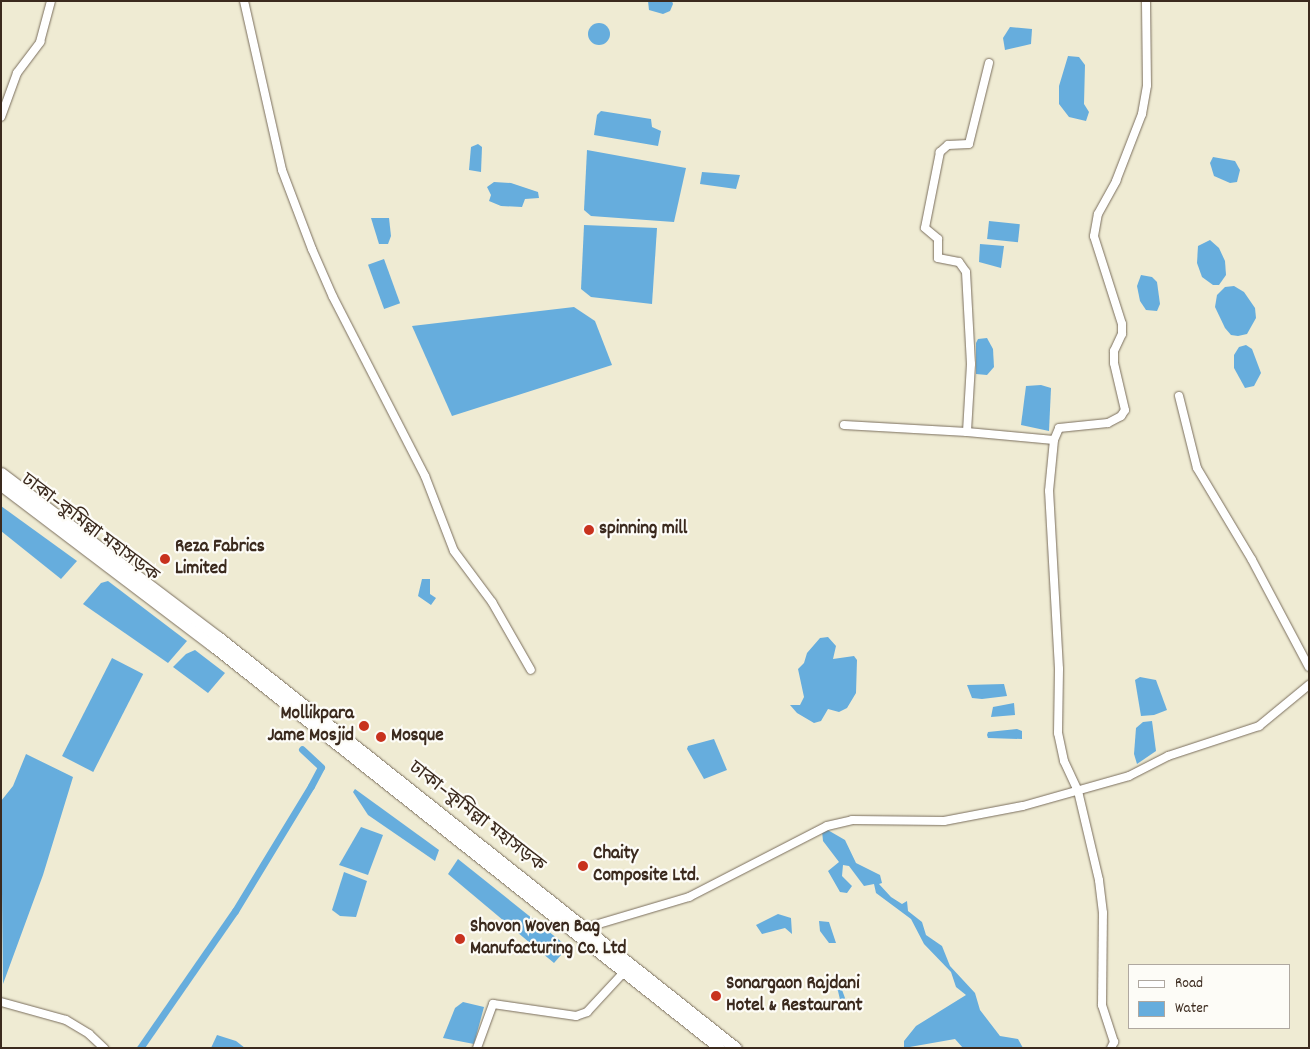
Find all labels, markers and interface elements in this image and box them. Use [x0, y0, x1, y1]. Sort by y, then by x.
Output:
street label: ঢাকা–কুমিল্লা মহাসড়ক [16, 470, 162, 588]
place label: spinning mill [599, 519, 687, 541]
marker: spinning mill [583, 524, 595, 536]
place label: Reza Fabrics Limited [175, 537, 265, 581]
marker: Reza Fabrics Limited [159, 553, 171, 565]
place label: Mollikpara Jame Mosjid [267, 704, 354, 748]
marker: Mollikpara Jame Mosjid [358, 720, 370, 732]
place label: Mosque [391, 726, 444, 748]
marker: Mosque [375, 731, 387, 743]
street label: ঢাকা–কুমিল্লা মহাসড়ক [403, 758, 549, 878]
place label: Chaity Composite Ltd. [593, 844, 699, 888]
marker: Chaity Composite Ltd. [577, 860, 589, 872]
place label: Shovon Woven Bag Manufacturing Co. Ltd [470, 917, 626, 961]
marker: Shovon Woven Bag Manufacturing Co. Ltd [454, 933, 466, 945]
legend [1128, 964, 1290, 1029]
text: Road [1175, 973, 1203, 995]
place label: Sonargaon Rajdani Hotel & Restaurant [726, 974, 863, 1018]
marker: Sonargaon Rajdani Hotel & Restaurant [710, 990, 722, 1002]
text: Water [1175, 998, 1208, 1020]

